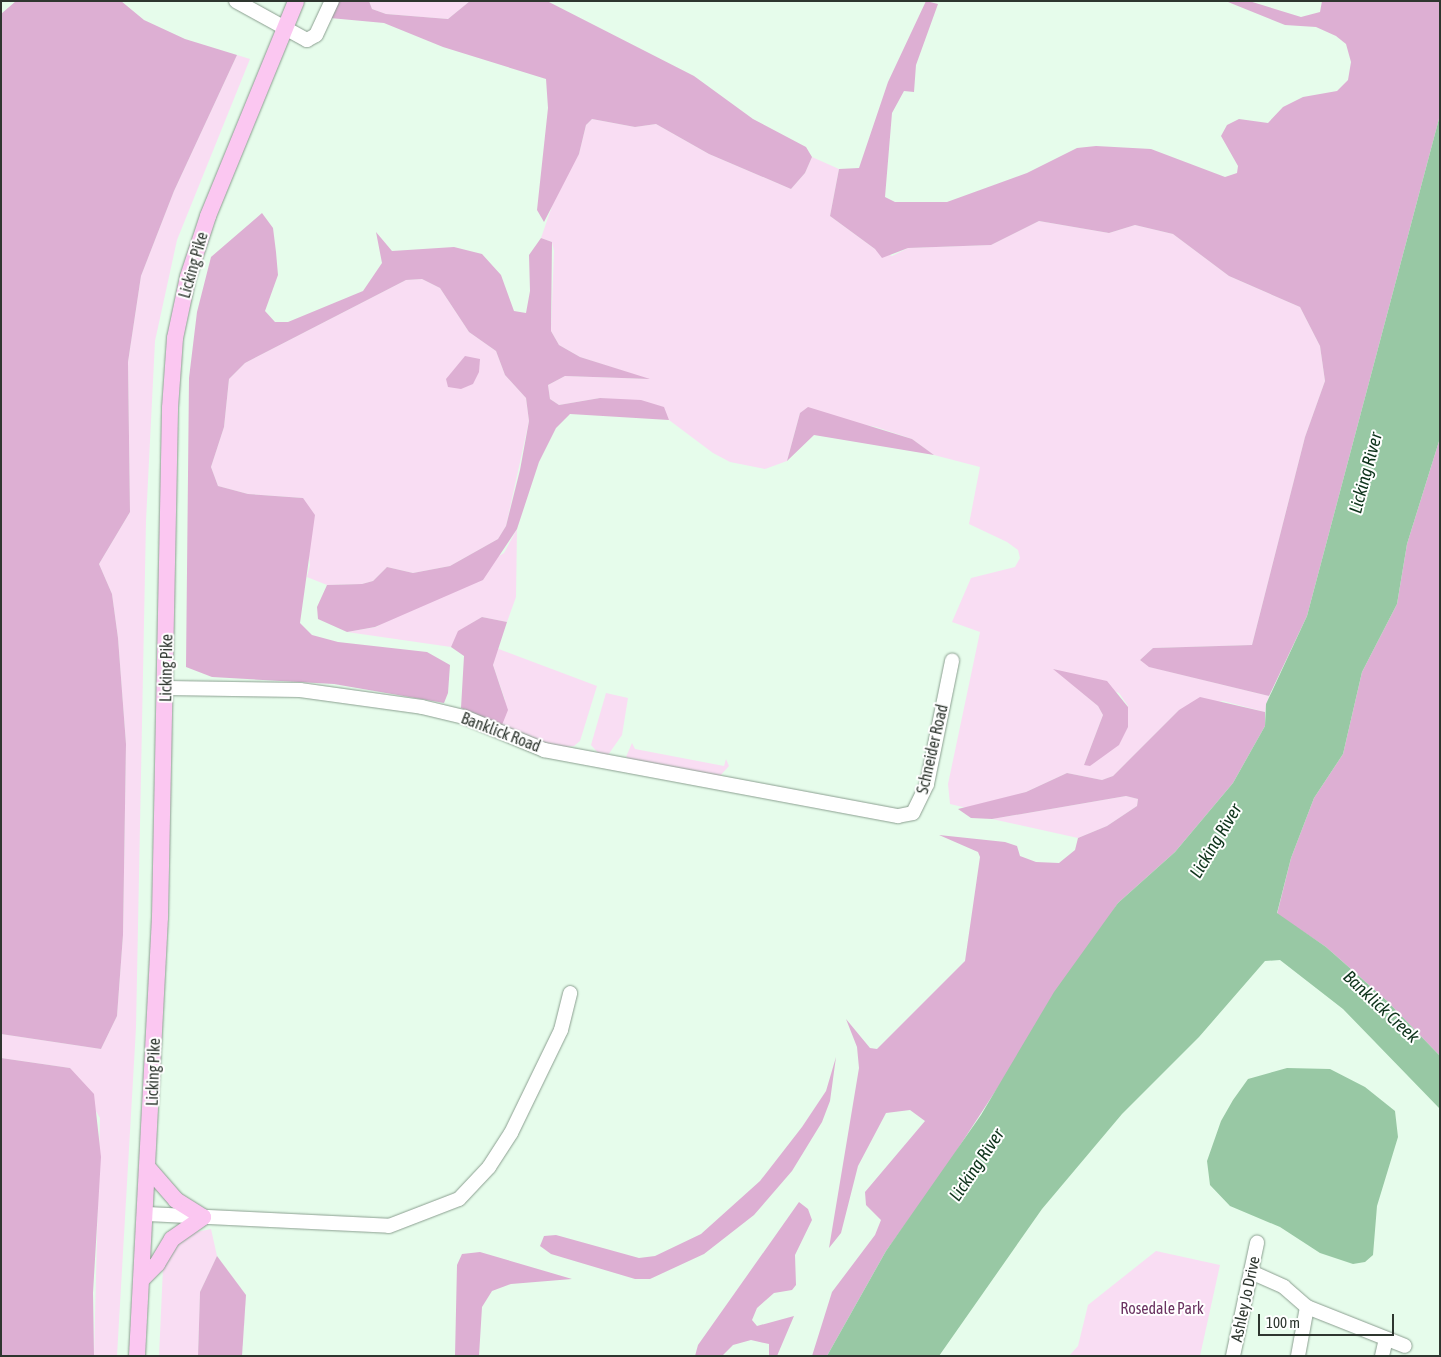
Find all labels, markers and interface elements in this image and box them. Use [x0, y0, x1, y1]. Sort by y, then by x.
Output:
street label: Licking Pike [174, 230, 212, 300]
water label: Licking River [1345, 430, 1387, 516]
street label: Licking Pike [156, 634, 176, 702]
street label: Schneider Road [912, 702, 952, 796]
street label: Banklick Road [459, 708, 543, 756]
water label: Licking River [1185, 800, 1247, 882]
water label: Banklick Creek [1338, 966, 1424, 1048]
street label: Licking Pike [142, 1038, 164, 1106]
water label: Licking River [945, 1125, 1009, 1205]
street label: Ashley Jo Drive [1227, 1254, 1263, 1344]
park label: Rosedale Park [1120, 1298, 1204, 1318]
scale bar [1261, 1304, 1397, 1336]
text: 100 m [1266, 1314, 1300, 1331]

